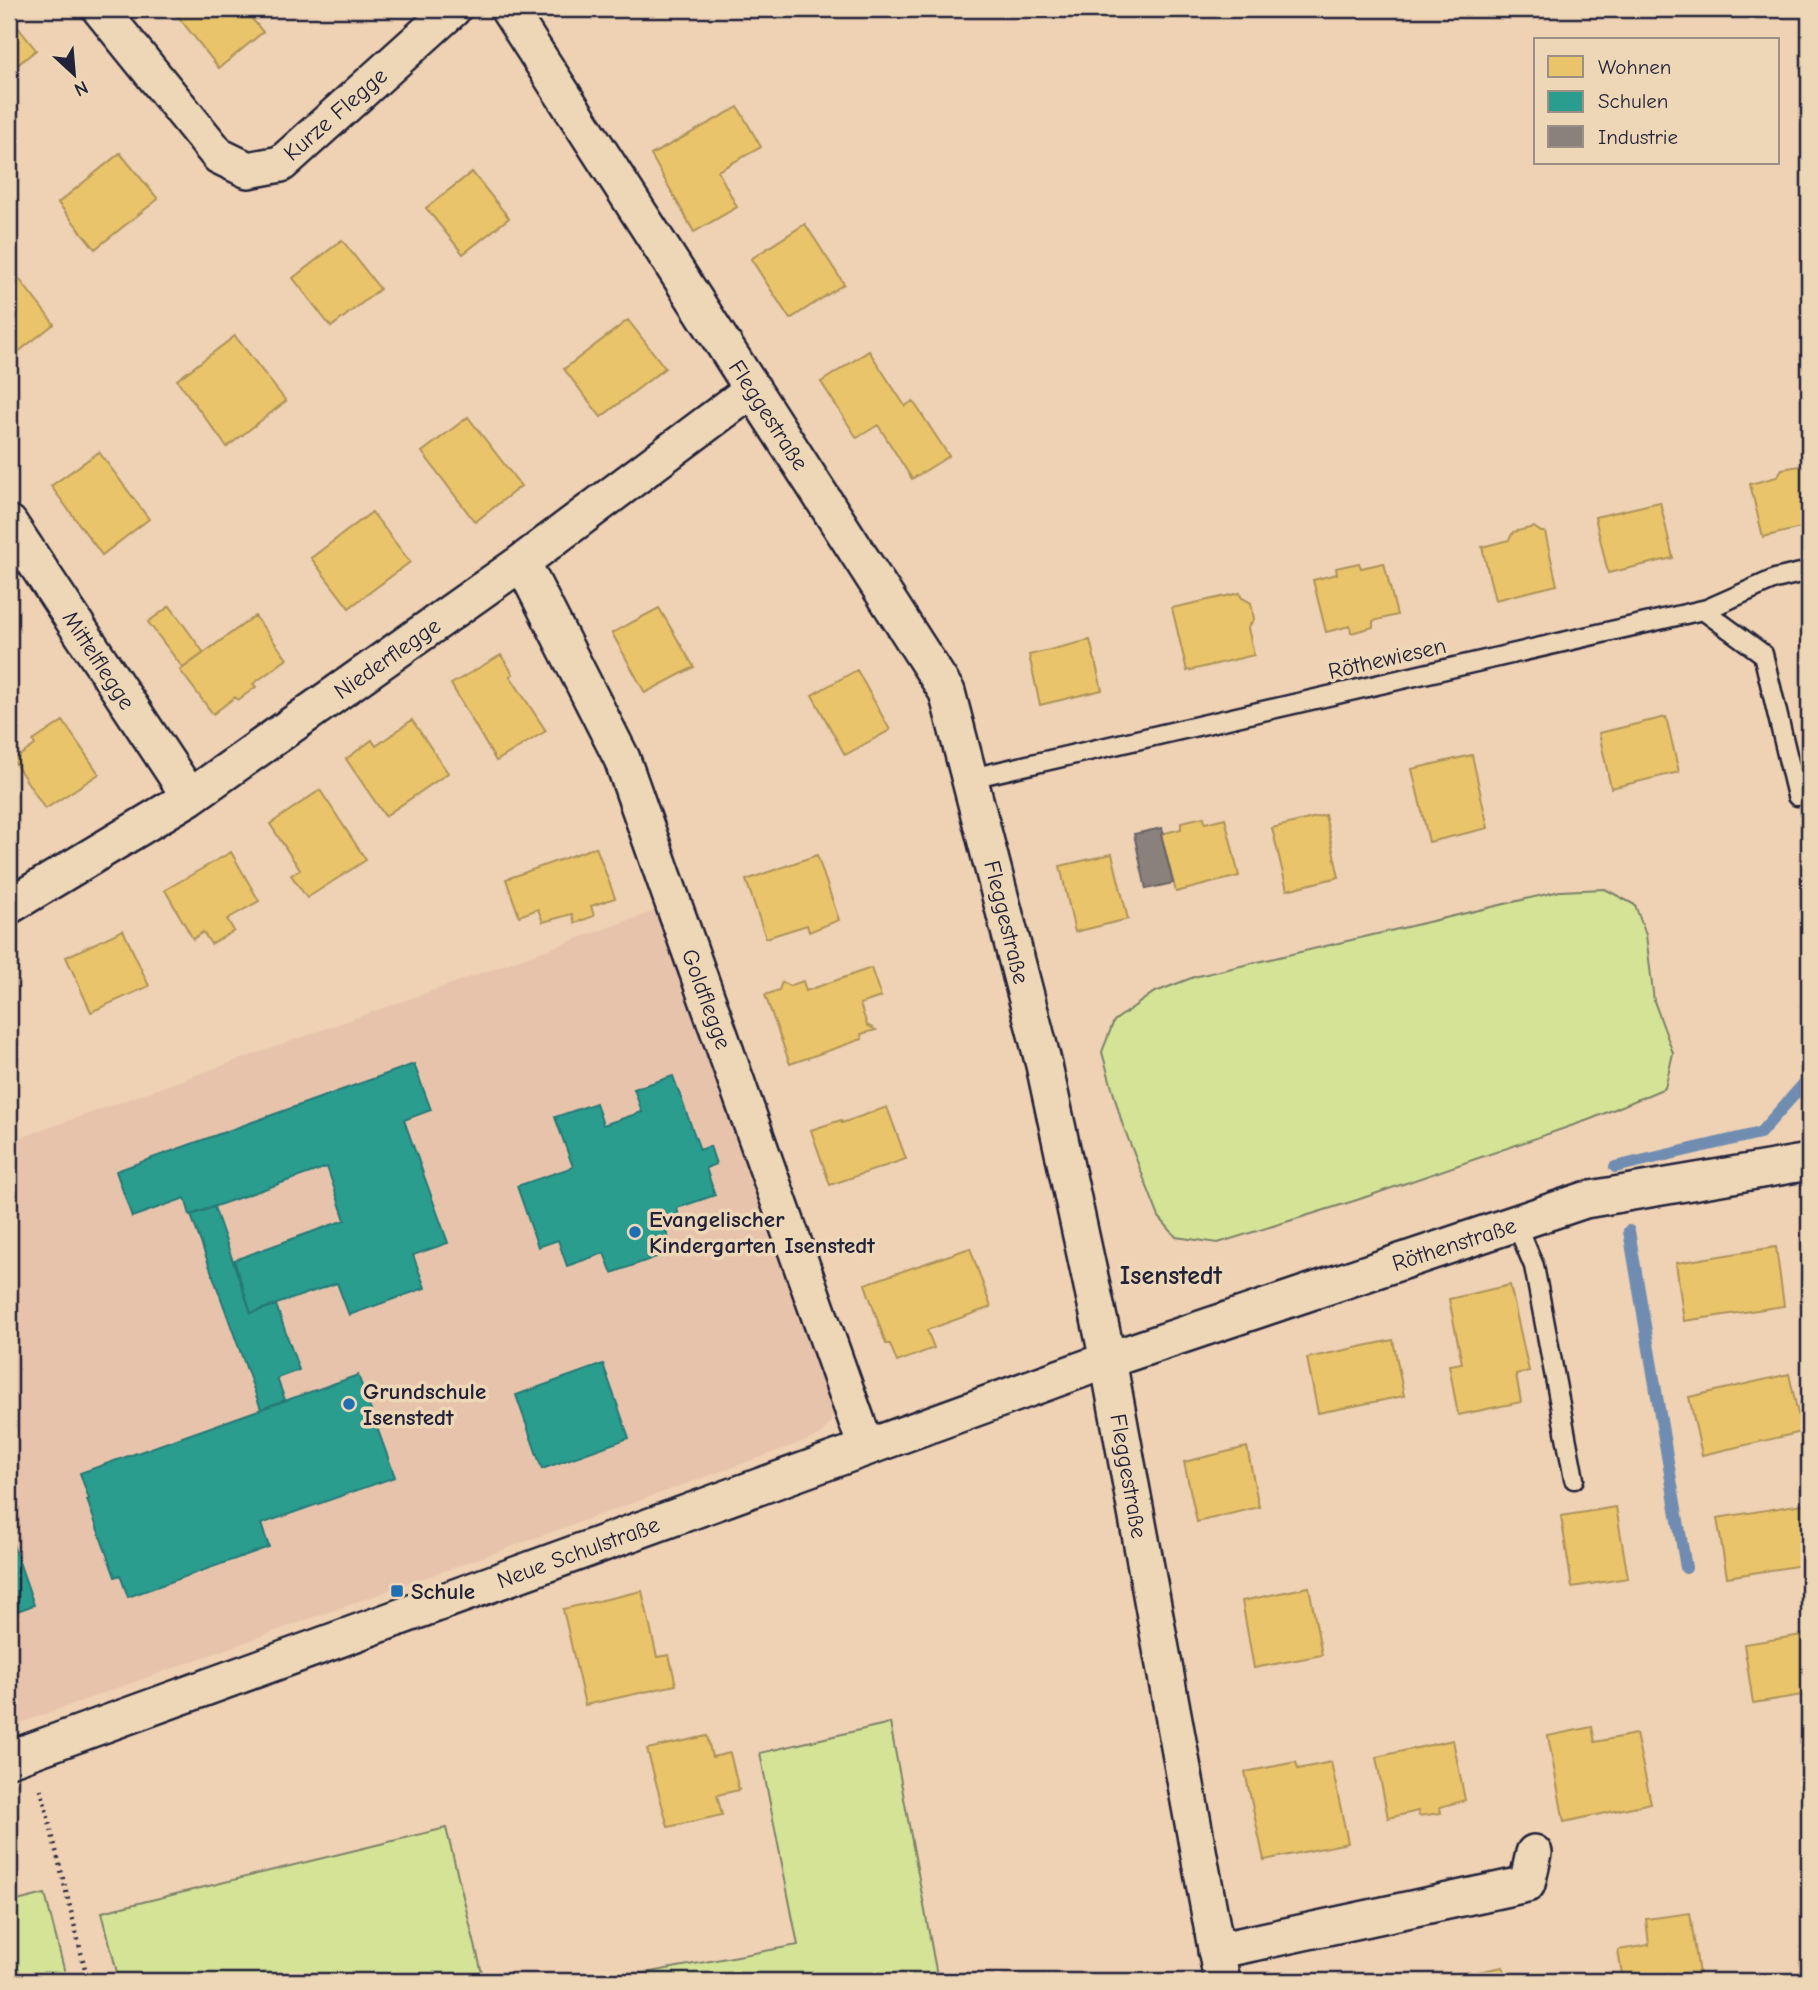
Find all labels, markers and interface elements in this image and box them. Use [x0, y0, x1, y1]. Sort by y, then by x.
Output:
north arrow [38, 38, 108, 108]
legend [1534, 38, 1780, 164]
text: Wohnen [1598, 55, 1671, 79]
street label: Kurze Flegge [278, 62, 393, 167]
text: N [71, 76, 91, 101]
text: Schulen [1598, 89, 1668, 113]
text: Industrie [1598, 125, 1678, 149]
street label: Fleggestraße [723, 355, 814, 475]
street label: Mittelflegge [57, 606, 141, 715]
street label: Niederflegge [329, 612, 446, 705]
street label: Röthewiesen [1326, 632, 1449, 685]
street label: Fleggestraße [978, 858, 1035, 987]
street label: Goldflegge [676, 945, 737, 1053]
place label: Evangelischer Kindergarten Isenstedt [649, 1206, 875, 1259]
street label: Röthenstraße [1389, 1212, 1520, 1277]
marker: Evangelischer Kindergarten Isenstedt [627, 1224, 643, 1240]
district label: Isenstedt [1120, 1261, 1223, 1291]
place label: Grundschule Isenstedt [363, 1378, 486, 1431]
marker: Grundschule Isenstedt [341, 1396, 357, 1412]
street label: Fleggestraße [1104, 1412, 1153, 1541]
street label: Neue Schulstraße [493, 1511, 663, 1594]
place label: Schule [411, 1578, 475, 1605]
marker: Schule [389, 1583, 405, 1599]

